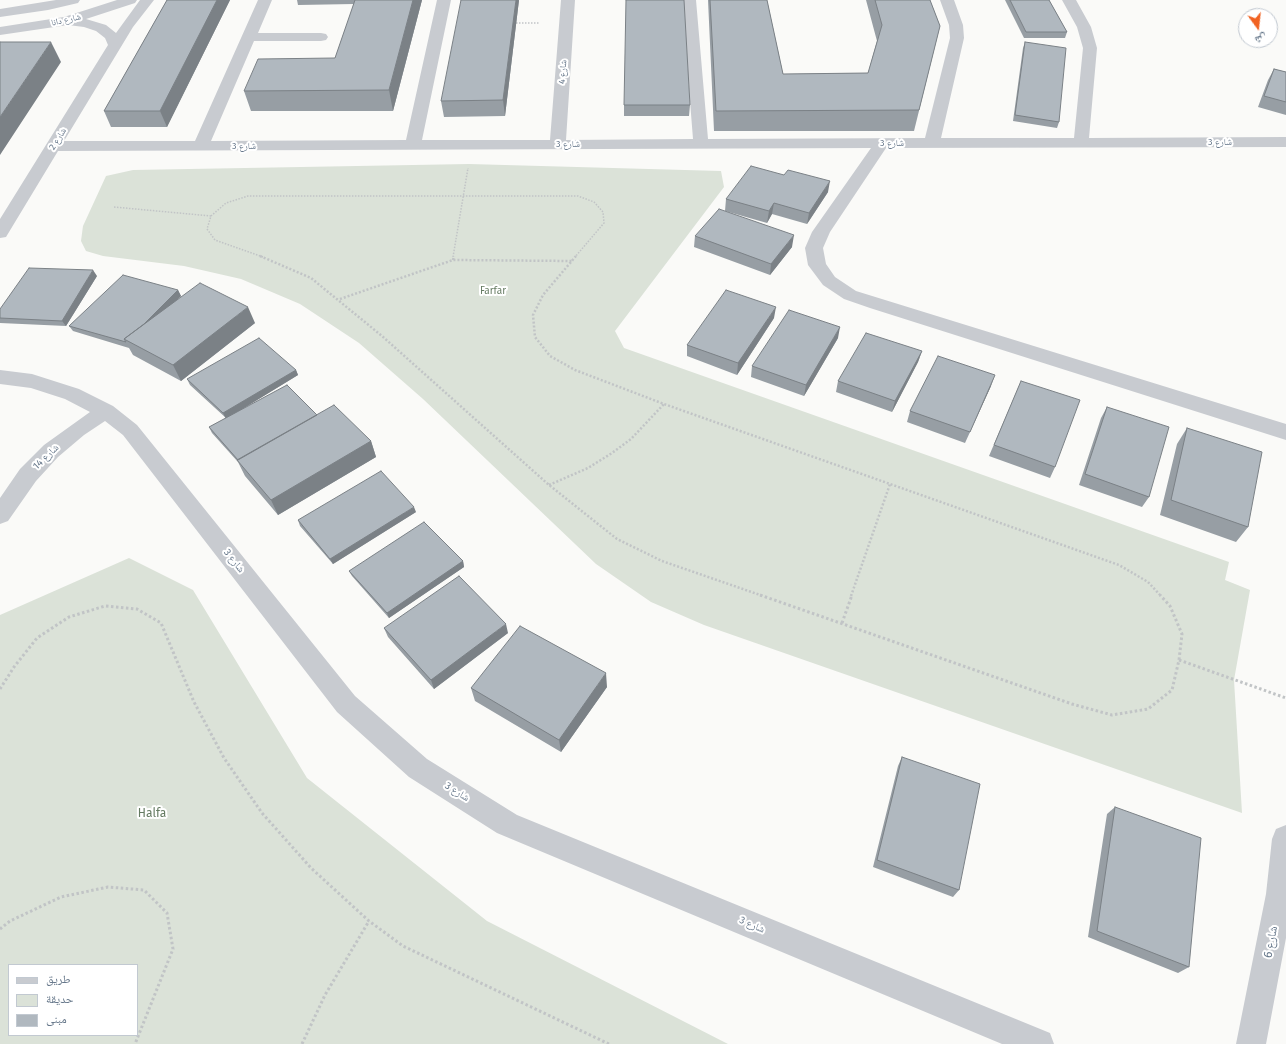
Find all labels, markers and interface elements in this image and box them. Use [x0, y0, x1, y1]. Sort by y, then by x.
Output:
north arrow [1238, 8, 1278, 48]
street label: شارع دانا [50, 11, 82, 29]
text: ش [1254, 31, 1268, 47]
street label: شارع 4 [557, 60, 569, 84]
street label: شارع 2 [47, 126, 69, 152]
street label: شارع 3 [1208, 137, 1232, 147]
street label: شارع 3 [880, 138, 904, 148]
street label: شارع 3 [556, 139, 580, 149]
street label: شارع 3 [232, 141, 256, 151]
park label: Farfar [480, 285, 506, 297]
street label: شارع 14 [31, 442, 61, 472]
street label: شارع 3 [221, 547, 247, 575]
street label: شارع 3 [443, 780, 471, 804]
park label: Halfa [138, 807, 166, 821]
street label: شارع 3 [737, 914, 767, 936]
street label: شارع 6 [1261, 925, 1281, 959]
legend [8, 964, 138, 1036]
text: طريق [46, 972, 71, 986]
text: حديقة [46, 992, 74, 1006]
text: مبنى [46, 1012, 67, 1026]

